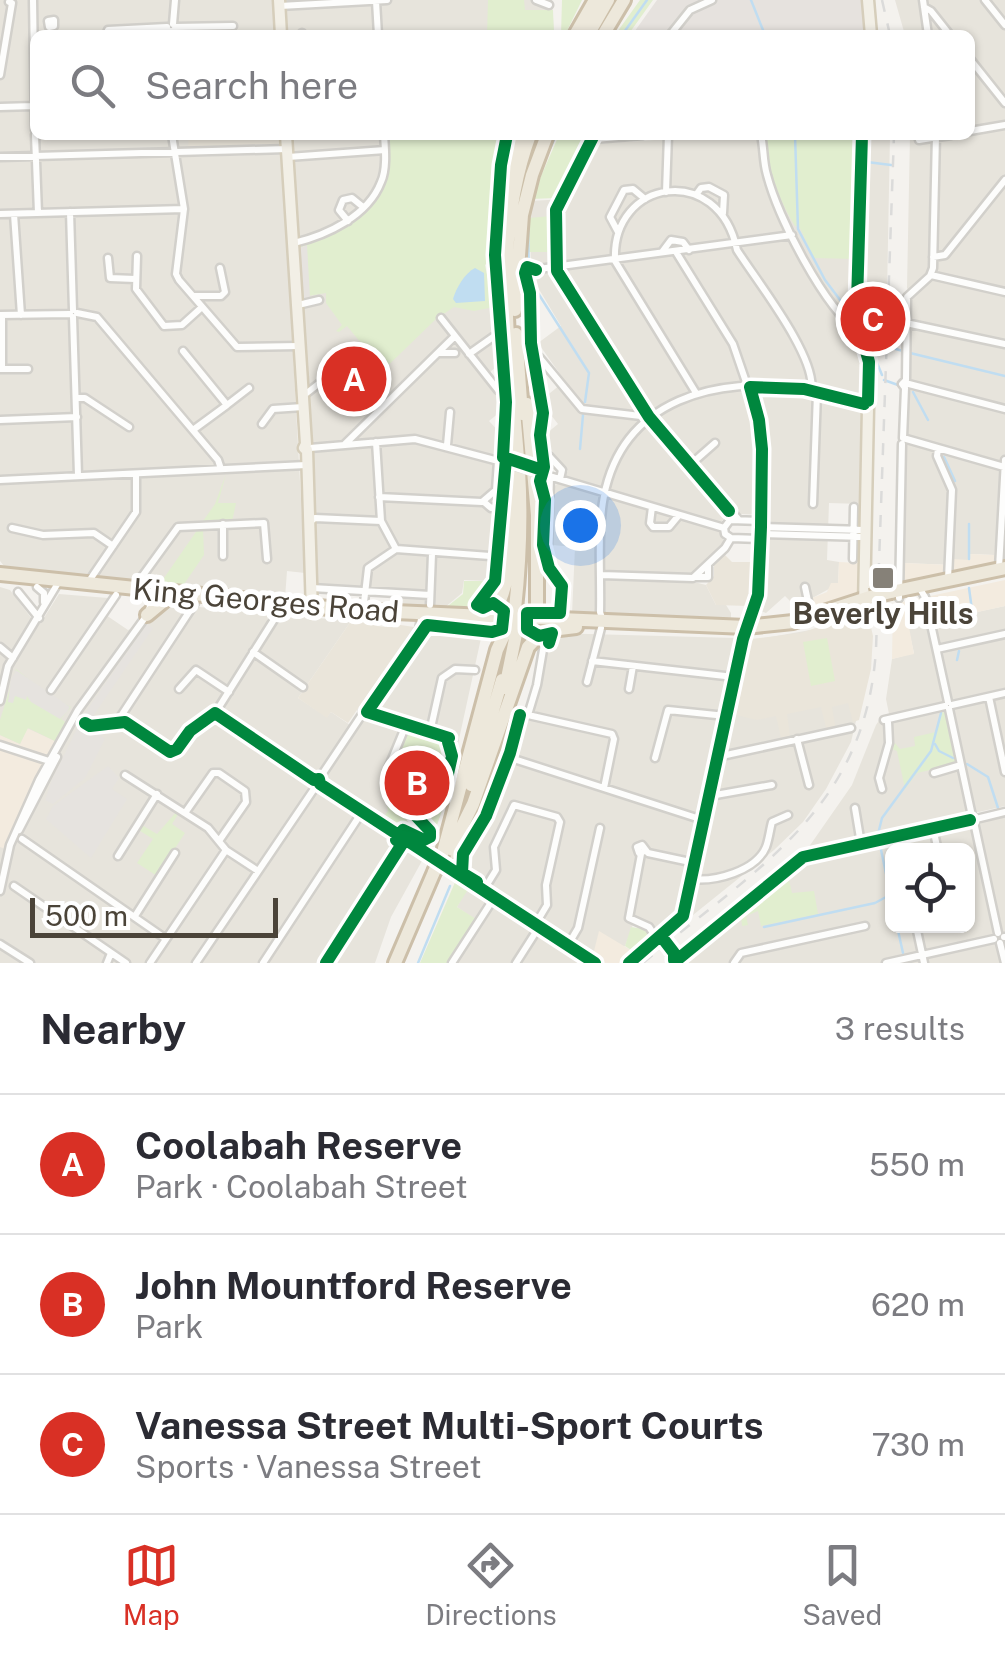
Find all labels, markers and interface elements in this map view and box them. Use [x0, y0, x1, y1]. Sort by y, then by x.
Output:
search box [30, 30, 975, 140]
icon: search [65, 58, 120, 113]
text: Search here [145, 63, 358, 108]
pin: C [840, 282, 906, 356]
pin: A [322, 342, 386, 416]
your location [555, 500, 606, 551]
marker: Beverly Hills [870, 565, 896, 591]
street label: King Georges Road [132, 570, 401, 630]
place label: Beverly Hills [793, 595, 973, 631]
pin: B [384, 746, 450, 820]
map controls [885, 843, 975, 933]
button: locate [885, 843, 975, 933]
scale bar [30, 893, 278, 938]
text: 500 m [45, 899, 128, 932]
text: Nearby [40, 1004, 186, 1053]
text: 3 results [835, 1010, 965, 1047]
text: Coolabah Reserve [135, 1123, 462, 1168]
text: A [61, 1146, 84, 1183]
text: 550 m [869, 1146, 965, 1183]
text: Park · Coolabah Street [135, 1168, 468, 1205]
text: John Mountford Reserve [135, 1263, 572, 1308]
text: B [62, 1286, 83, 1323]
text: 620 m [871, 1286, 965, 1323]
text: Park [135, 1308, 203, 1345]
text: Vanessa Street Multi-Sport Courts [135, 1403, 764, 1448]
text: C [61, 1426, 84, 1463]
text: 730 m [871, 1426, 965, 1463]
text: Sports · Vanessa Street [135, 1448, 482, 1485]
tab: Map [123, 1538, 180, 1631]
tab: Directions [425, 1538, 557, 1631]
tab: Saved [802, 1538, 882, 1631]

